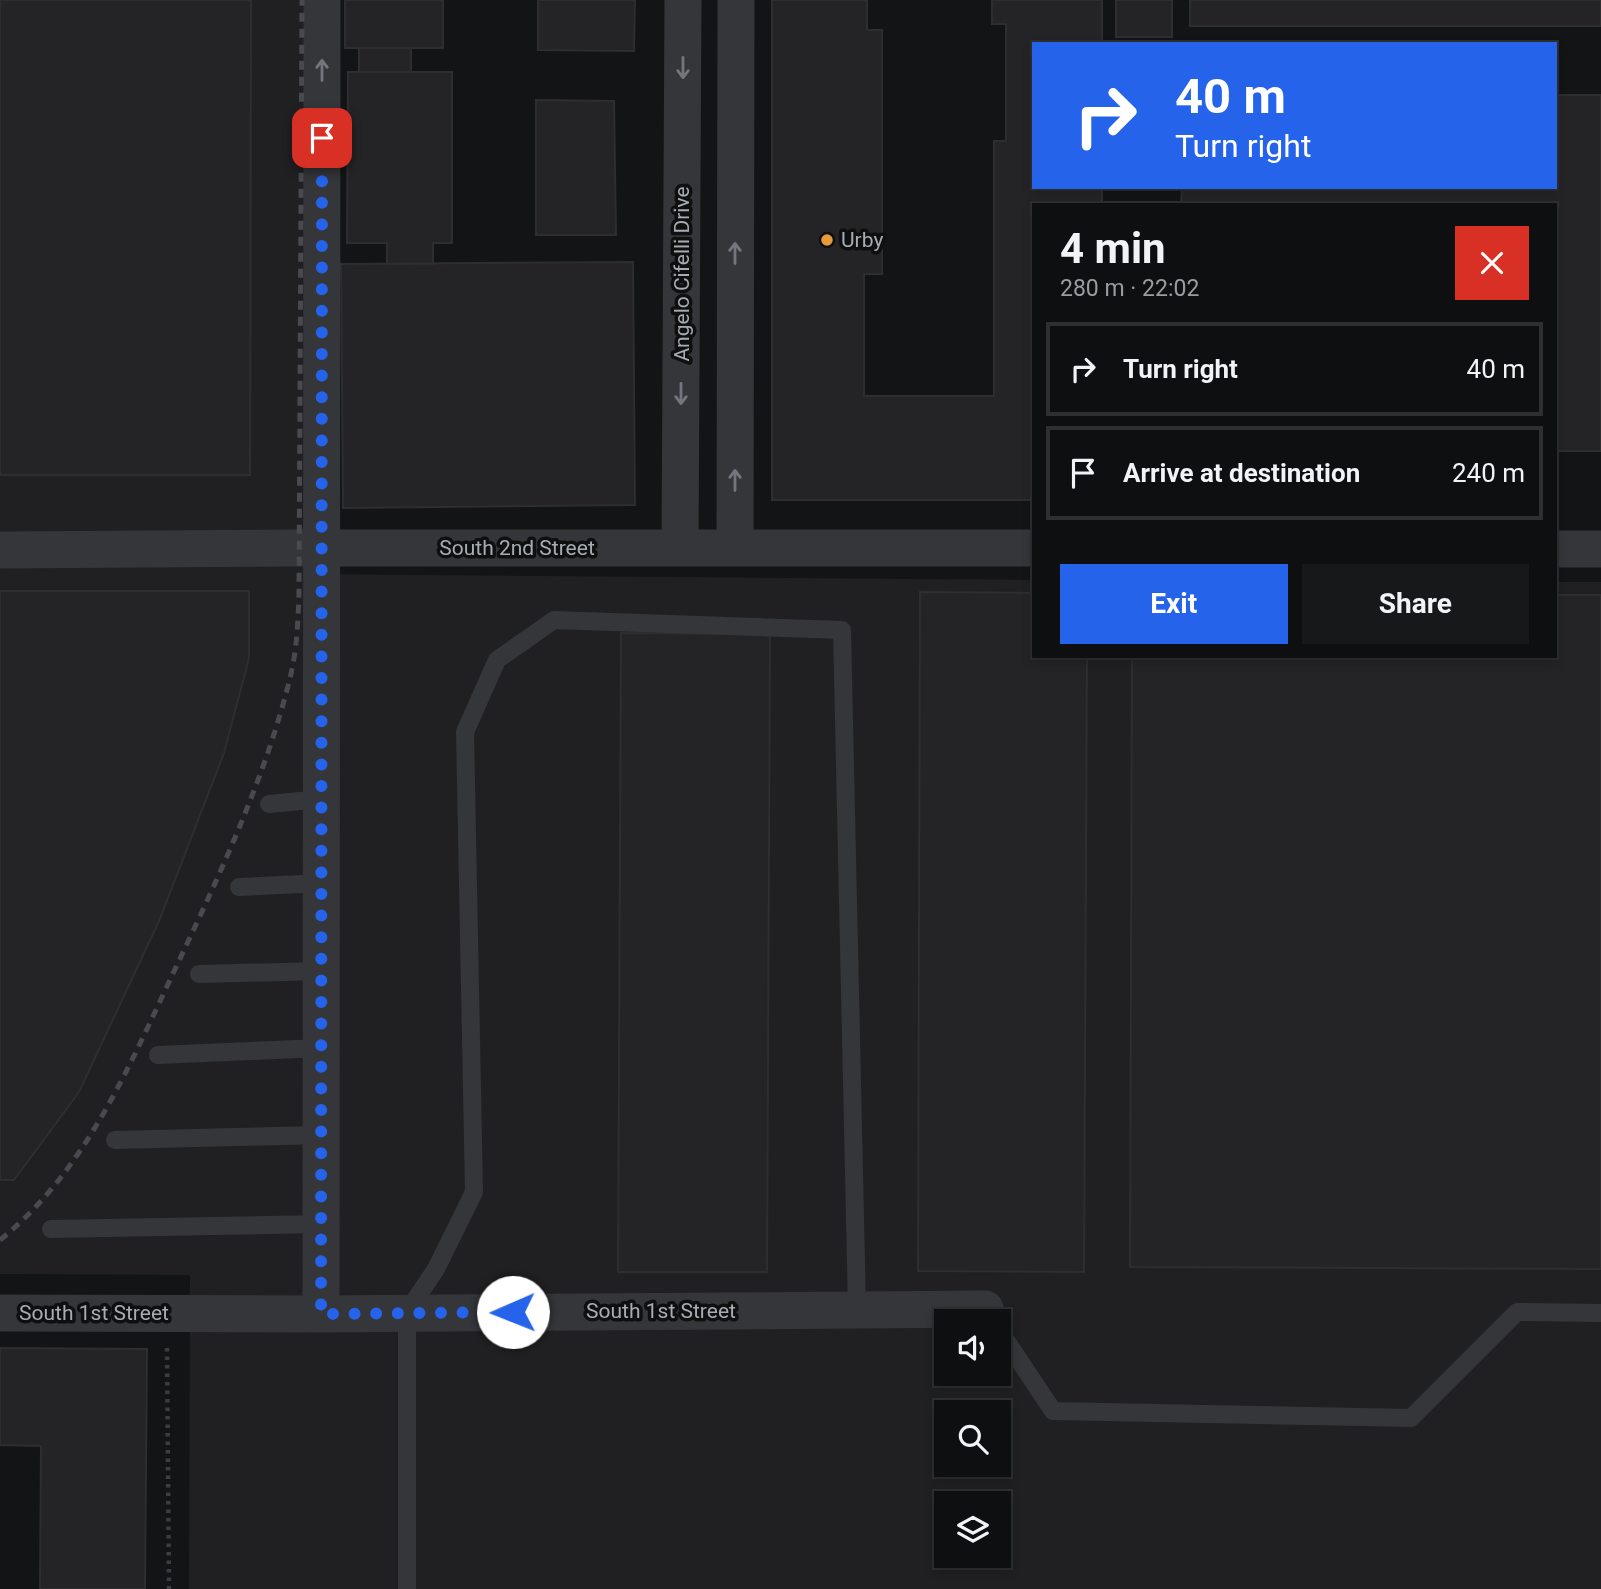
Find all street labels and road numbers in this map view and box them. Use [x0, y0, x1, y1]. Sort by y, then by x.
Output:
street label: Angelo Cifelli Drive [670, 186, 694, 362]
street label: South 2nd Street [439, 536, 595, 560]
street label: South 1st Street [586, 1299, 736, 1323]
street label: South 1st Street [19, 1301, 169, 1325]

